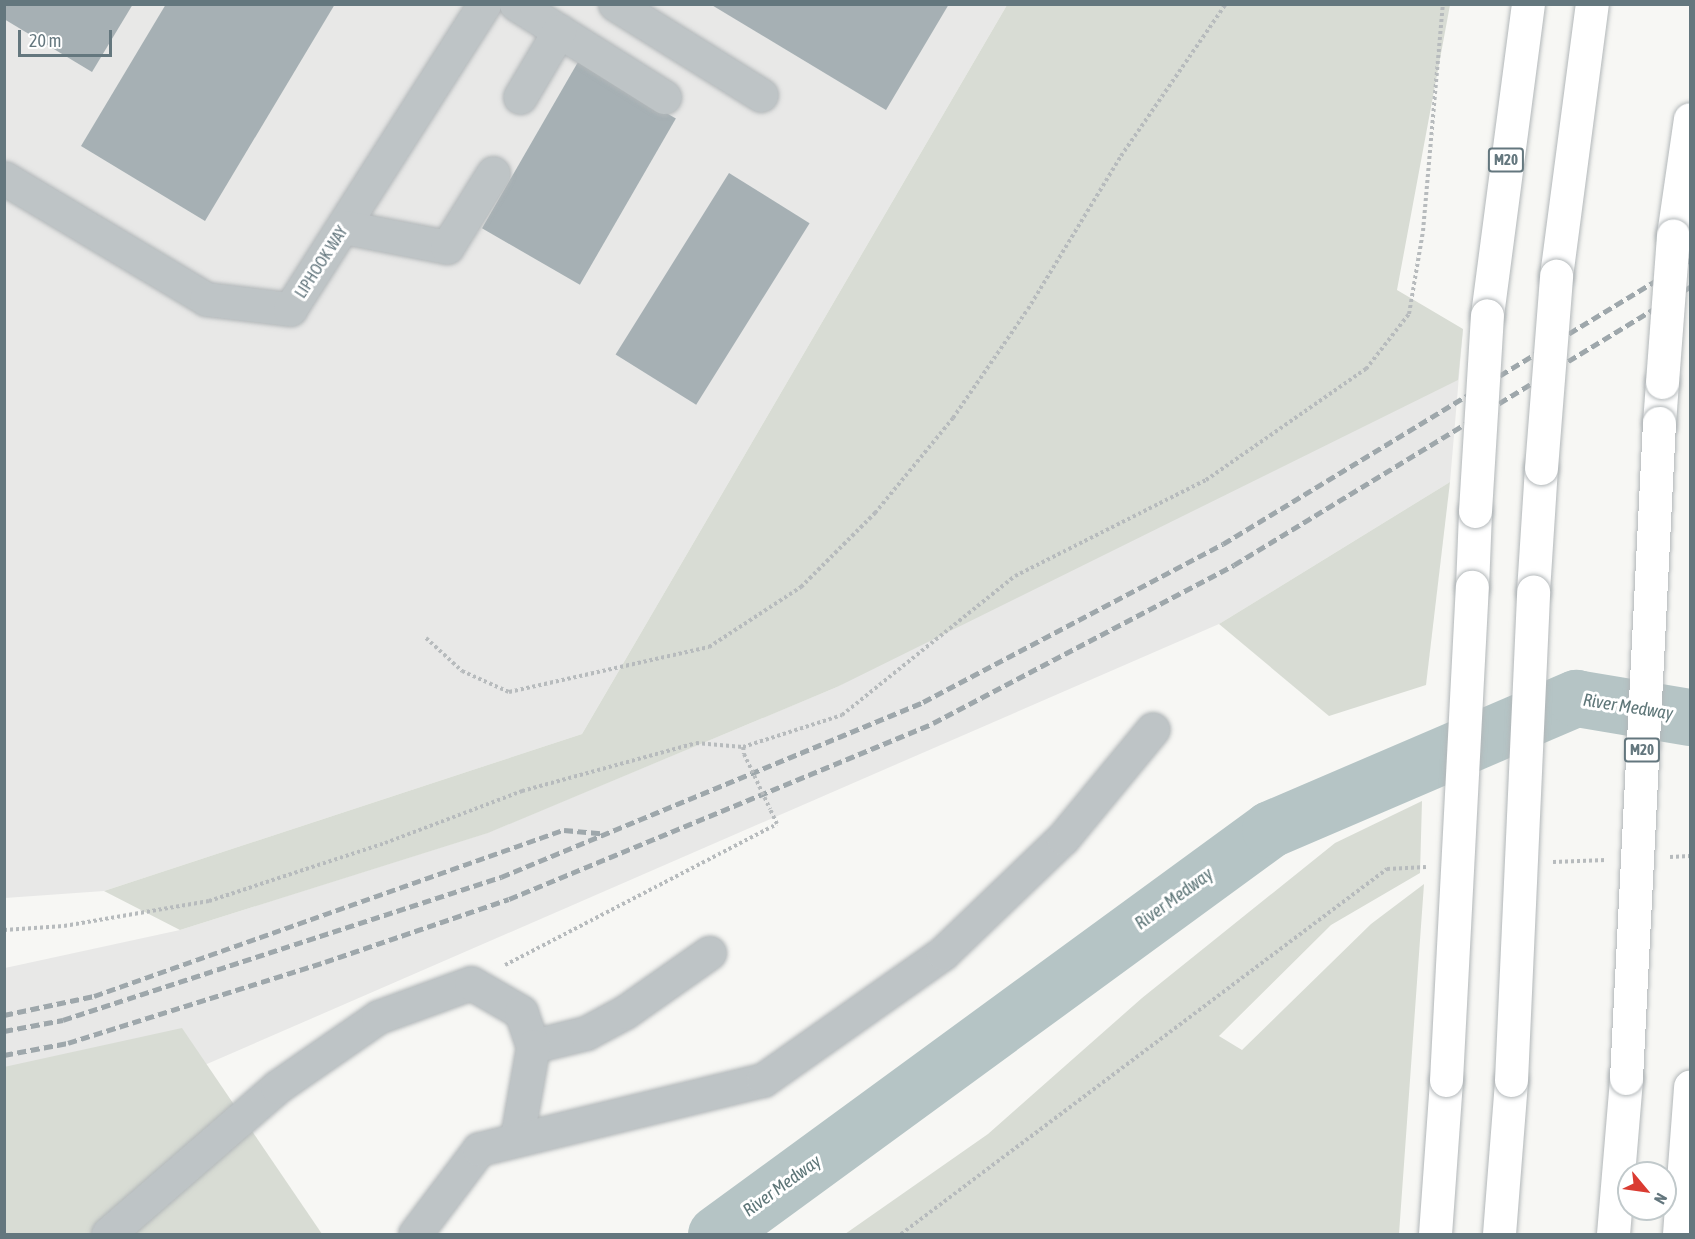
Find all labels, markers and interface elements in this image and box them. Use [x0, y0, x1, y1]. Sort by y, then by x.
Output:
scale bar [21, 18, 116, 56]
text: 20 m [29, 30, 61, 51]
road number: M20 [1486, 148, 1526, 172]
street label: LIPHOOK WAY [291, 223, 351, 301]
water label: River Medway [1581, 689, 1675, 725]
road number: M20 [1622, 738, 1662, 762]
water label: River Medway [1131, 863, 1217, 935]
water label: River Medway [739, 1150, 825, 1222]
north arrow [1617, 1161, 1677, 1221]
text: N [1651, 1190, 1671, 1207]

